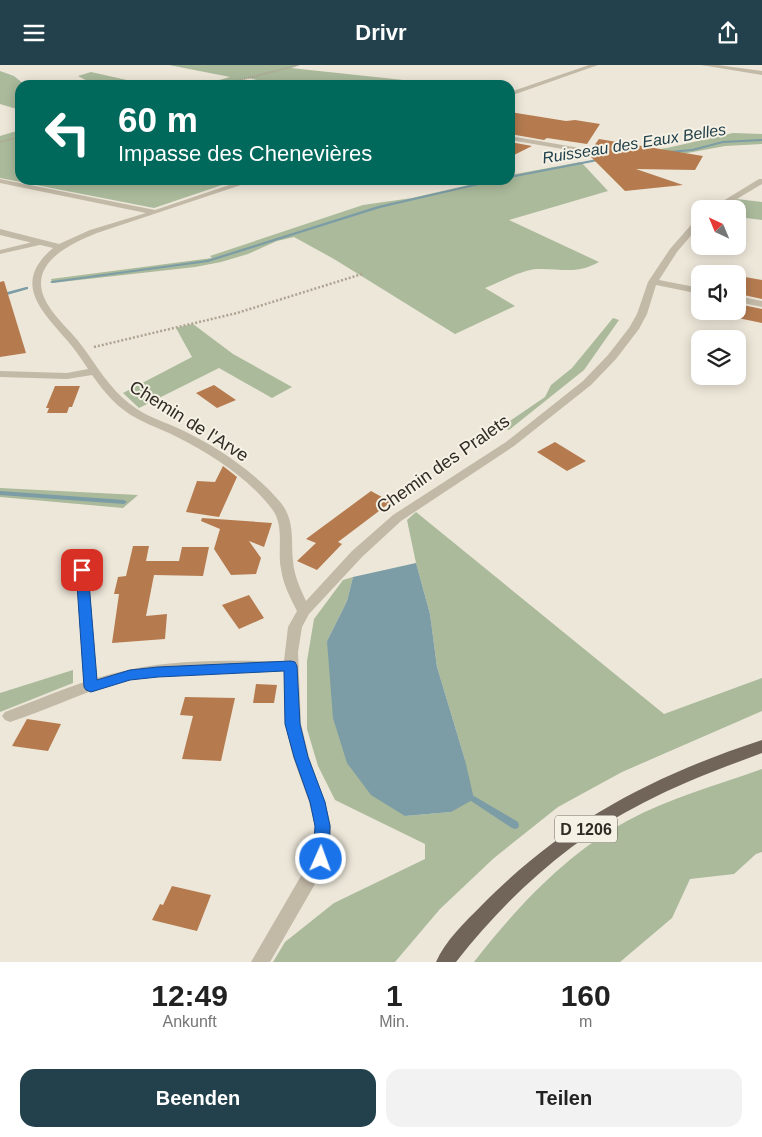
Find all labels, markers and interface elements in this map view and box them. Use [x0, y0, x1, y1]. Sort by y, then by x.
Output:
icon: menu [20, 19, 48, 47]
icon: share [714, 19, 742, 47]
text: Drivr [355, 20, 407, 45]
icon: left [35, 100, 100, 165]
text: 60 m [118, 100, 198, 139]
water label: Ruisseau des Eaux Belles [541, 121, 727, 166]
text: Impasse des Chenevières [118, 141, 372, 166]
north arrow [691, 200, 746, 255]
map controls [691, 200, 746, 385]
button: sound [691, 265, 746, 320]
button: layers [691, 330, 746, 385]
street label: Chemin de l'Arve [126, 376, 252, 466]
street label: Chemin des Pralets [373, 411, 513, 517]
pin [61, 549, 103, 591]
icon: arrive [68, 556, 96, 584]
road number: D 1206 [555, 816, 617, 843]
position arrow [294, 832, 346, 884]
text: 12:49 [151, 979, 228, 1012]
text: 1 [386, 979, 403, 1012]
text: 160 [561, 979, 611, 1012]
text: Ankunft [162, 1013, 217, 1030]
text: Min. [379, 1013, 409, 1030]
text: m [579, 1013, 592, 1030]
button: Beenden [20, 1069, 376, 1127]
button: Teilen [386, 1069, 742, 1127]

